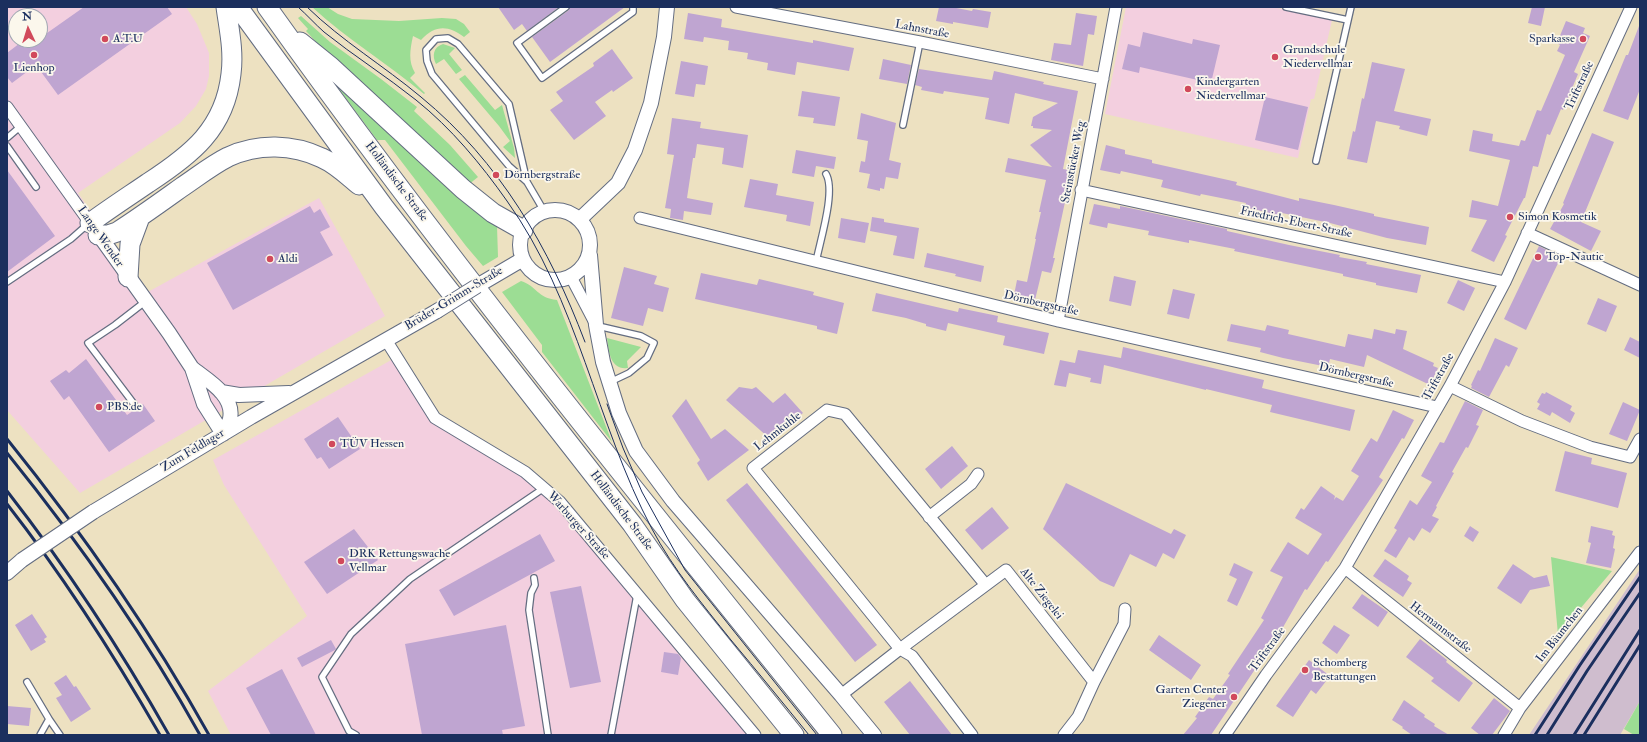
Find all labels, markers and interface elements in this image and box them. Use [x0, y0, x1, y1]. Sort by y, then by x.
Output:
north arrow [8, 8, 48, 48]
text: N [22, 10, 33, 23]
street label: Lahnstraße [894, 18, 950, 42]
place label: A.T.U [113, 32, 143, 46]
place label: Sparkasse [1529, 32, 1575, 46]
marker: A.T.U [100, 34, 110, 44]
marker: Sparkasse [1578, 34, 1588, 44]
place label: Grundschule Niedervellmar [1283, 43, 1352, 71]
marker: Lienhop [29, 50, 39, 60]
marker: Grundschule Niedervellmar [1270, 52, 1280, 62]
street label: Triftstraße [1562, 59, 1598, 113]
place label: Lienhop [13, 61, 55, 75]
place label: Kindergarten Niedervellmar [1196, 75, 1265, 103]
marker: Kindergarten Niedervellmar [1183, 84, 1193, 94]
street label: Steinstücker Weg [1059, 120, 1089, 204]
street label: Holländische Straße [361, 139, 431, 225]
place label: Dörnbergstraße [504, 168, 580, 182]
marker: Dörnbergstraße [491, 170, 501, 180]
street label: Lange Wender [74, 204, 126, 270]
street label: Friedrich-Ebert-Straße [1239, 204, 1353, 242]
place label: Simon Kosmetik [1518, 210, 1597, 224]
marker: Simon Kosmetik [1505, 212, 1515, 222]
place label: Top-Nautic [1546, 250, 1604, 264]
place label: Aldi [278, 252, 298, 266]
marker: Top-Nautic [1533, 252, 1543, 262]
marker: Aldi [265, 254, 275, 264]
street label: Brüder-Grimm-Straße [402, 264, 506, 334]
street label: Dörnbergstraße [1002, 288, 1080, 320]
street label: Triftstraße [1420, 351, 1458, 403]
street label: Dörnbergstraße [1317, 360, 1395, 392]
place label: PBS.de [107, 400, 142, 414]
marker: PBS.de [94, 402, 104, 412]
street label: Lehmkuhle [752, 409, 804, 455]
street label: Zum Feldlager [159, 426, 227, 476]
place label: TÜV Hessen [340, 437, 404, 451]
marker: TÜV Hessen [327, 439, 337, 449]
street label: Holländische Straße [586, 468, 656, 554]
street label: Warburger Straße [544, 489, 612, 563]
place label: DRK Rettungswache Vellmar [349, 547, 450, 575]
marker: DRK Rettungswache Vellmar [336, 556, 346, 566]
street label: Alte Ziegelei [1016, 565, 1066, 623]
street label: Hermannstraße [1406, 599, 1474, 657]
street label: Im Bäumchen [1534, 604, 1586, 666]
street label: Triftstraße [1247, 625, 1289, 675]
place label: Schomberg Bestattungen [1313, 656, 1376, 684]
marker: Schomberg Bestattungen [1300, 665, 1310, 675]
place label: Garten Center Ziegener [1156, 683, 1226, 711]
marker: Garten Center Ziegener [1229, 692, 1239, 702]

